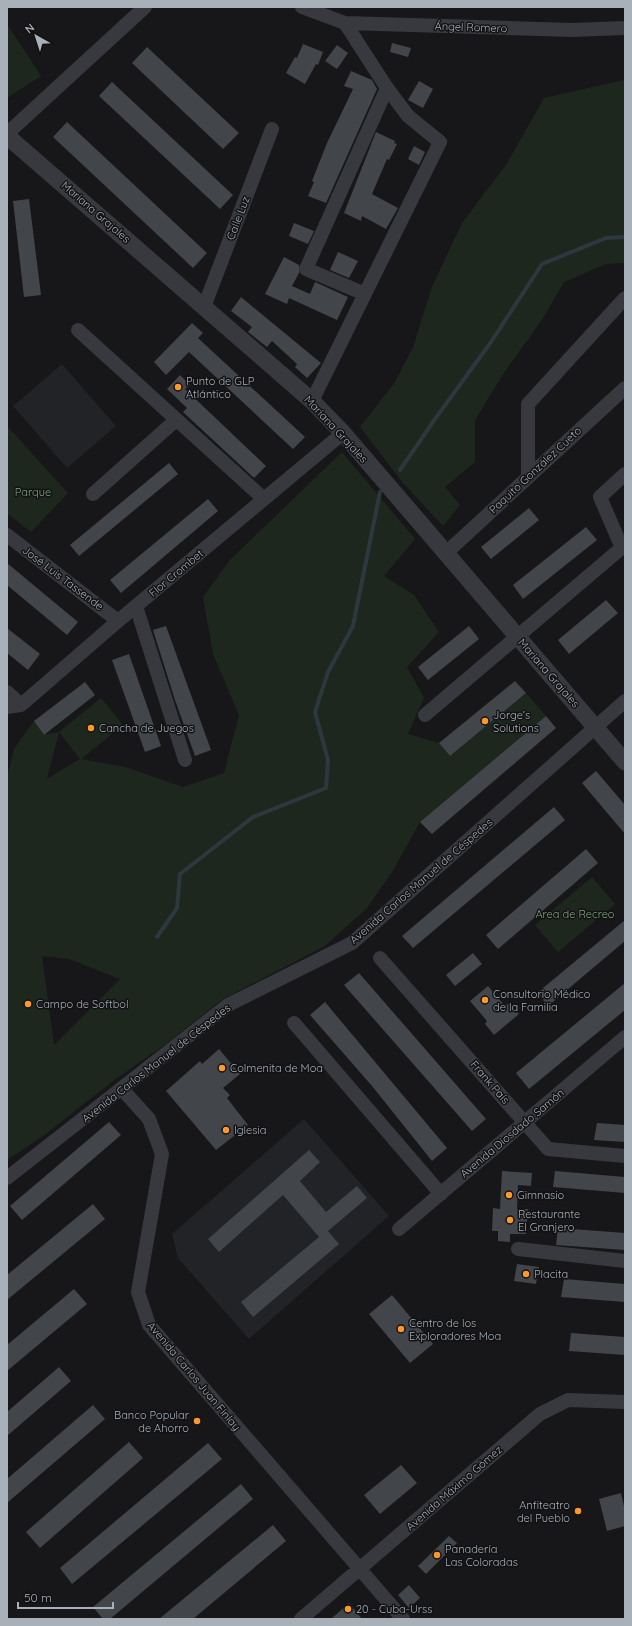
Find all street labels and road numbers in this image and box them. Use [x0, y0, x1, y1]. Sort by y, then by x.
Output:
street label: Ángel Romero [434, 19, 508, 35]
street label: Mariana Grajales [59, 178, 133, 246]
street label: Calle Luz [223, 194, 253, 242]
street label: Mariana Grajales [301, 392, 371, 466]
street label: Paquito González Cueto [486, 423, 584, 516]
street label: José Luis Tassende [20, 543, 106, 613]
street label: Flor Crombet [146, 546, 206, 600]
street label: Mariana Grajales [515, 636, 583, 710]
street label: Avenida Carlos Manuel de Céspedes [347, 815, 495, 947]
street label: Avenida Carlos Manuel de Céspedes [79, 1001, 233, 1125]
street label: Frank País [467, 1057, 513, 1107]
street label: Avenida Diosdado Samón [457, 1085, 567, 1181]
street label: Avenida Carlos Juan Finlay [144, 1319, 244, 1433]
street label: Avenida Máximo Gómez [403, 1442, 505, 1534]

